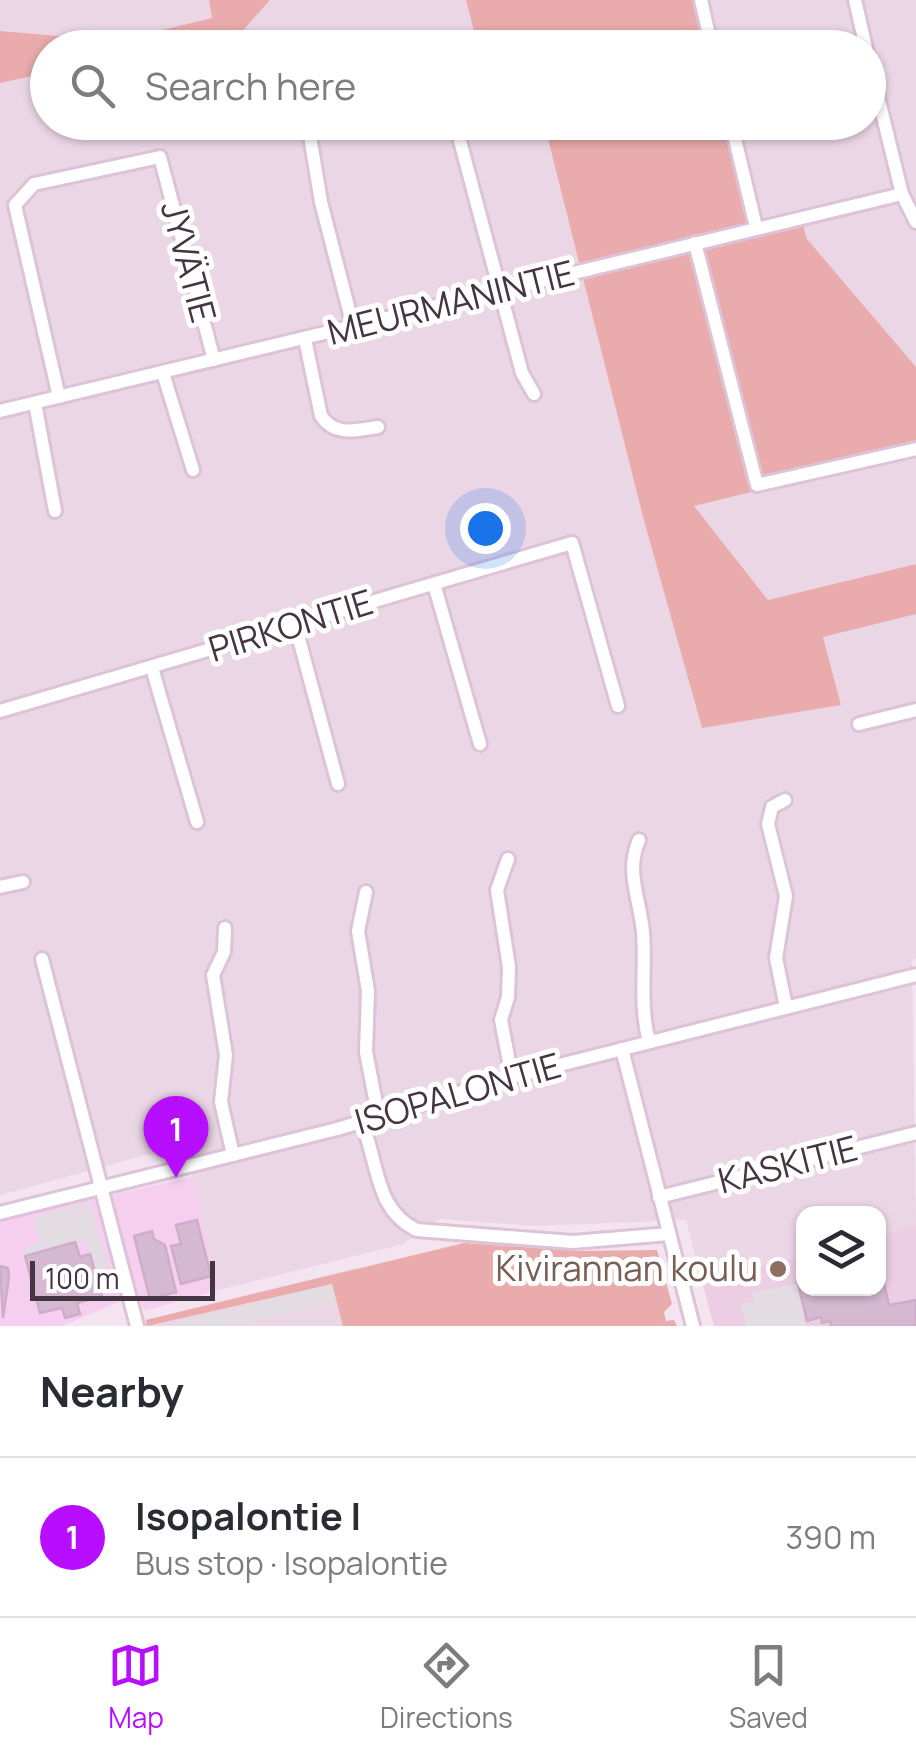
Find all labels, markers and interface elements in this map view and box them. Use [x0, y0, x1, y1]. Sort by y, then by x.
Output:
search box [30, 30, 886, 140]
icon: search [65, 58, 120, 113]
text: Search here [145, 59, 356, 111]
street label: JYVÄTIE [150, 196, 228, 328]
street label: MEURMANINTIE [322, 248, 579, 356]
your location [460, 503, 511, 554]
street label: PIRKONTIE [203, 577, 379, 673]
street label: ISOPALONTIE [349, 1041, 566, 1145]
pin: 1 [144, 1096, 208, 1178]
street label: KASKITIE [713, 1124, 862, 1204]
map controls [796, 1206, 886, 1296]
button: layers [796, 1206, 886, 1296]
place label: Kivirannan koulu [495, 1244, 758, 1292]
scale bar [30, 1256, 215, 1300]
marker: Kivirannan koulu [767, 1258, 789, 1280]
text: 100 m [45, 1259, 119, 1297]
text: Nearby [40, 1362, 184, 1420]
text: Isopalontie I [135, 1489, 361, 1541]
text: 1 [65, 1515, 80, 1559]
text: 390 m [785, 1515, 876, 1559]
text: Bus stop · Isopalontie [135, 1541, 448, 1585]
tab: Map [108, 1638, 164, 1736]
tab: Directions [380, 1638, 513, 1736]
tab: Saved [729, 1638, 808, 1736]

